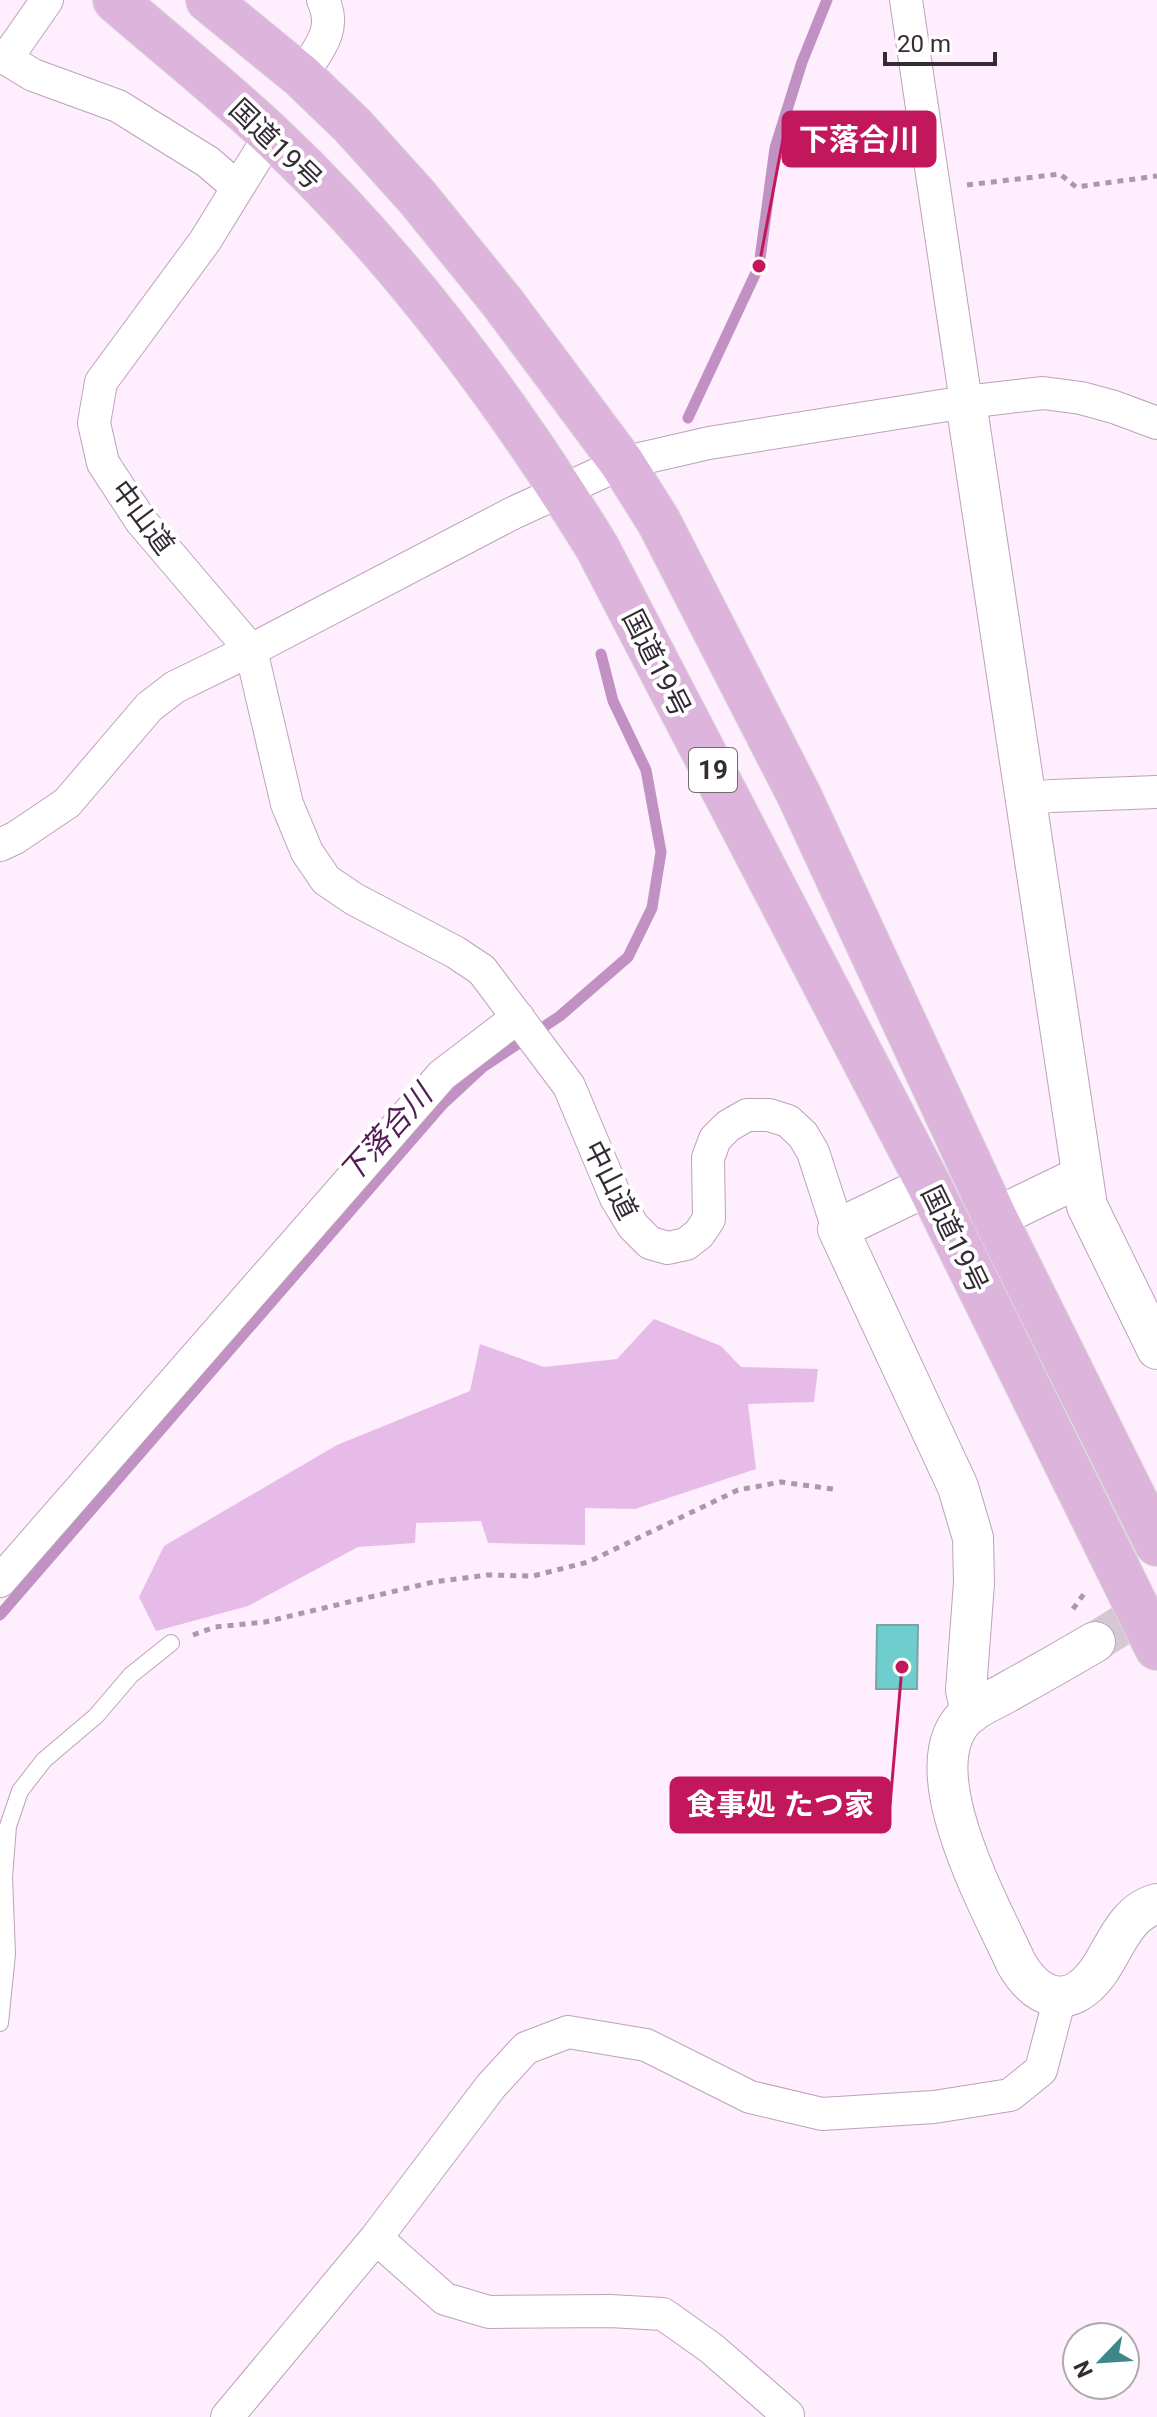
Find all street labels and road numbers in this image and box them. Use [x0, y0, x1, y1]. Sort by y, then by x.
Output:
street label: 国道19号 [223, 92, 329, 196]
street label: 中山道 [104, 474, 181, 561]
street label: 国道19号 [616, 604, 697, 722]
road number: 19 [689, 748, 737, 792]
street label: 中山道 [577, 1135, 644, 1225]
street label: 国道19号 [914, 1180, 995, 1298]

